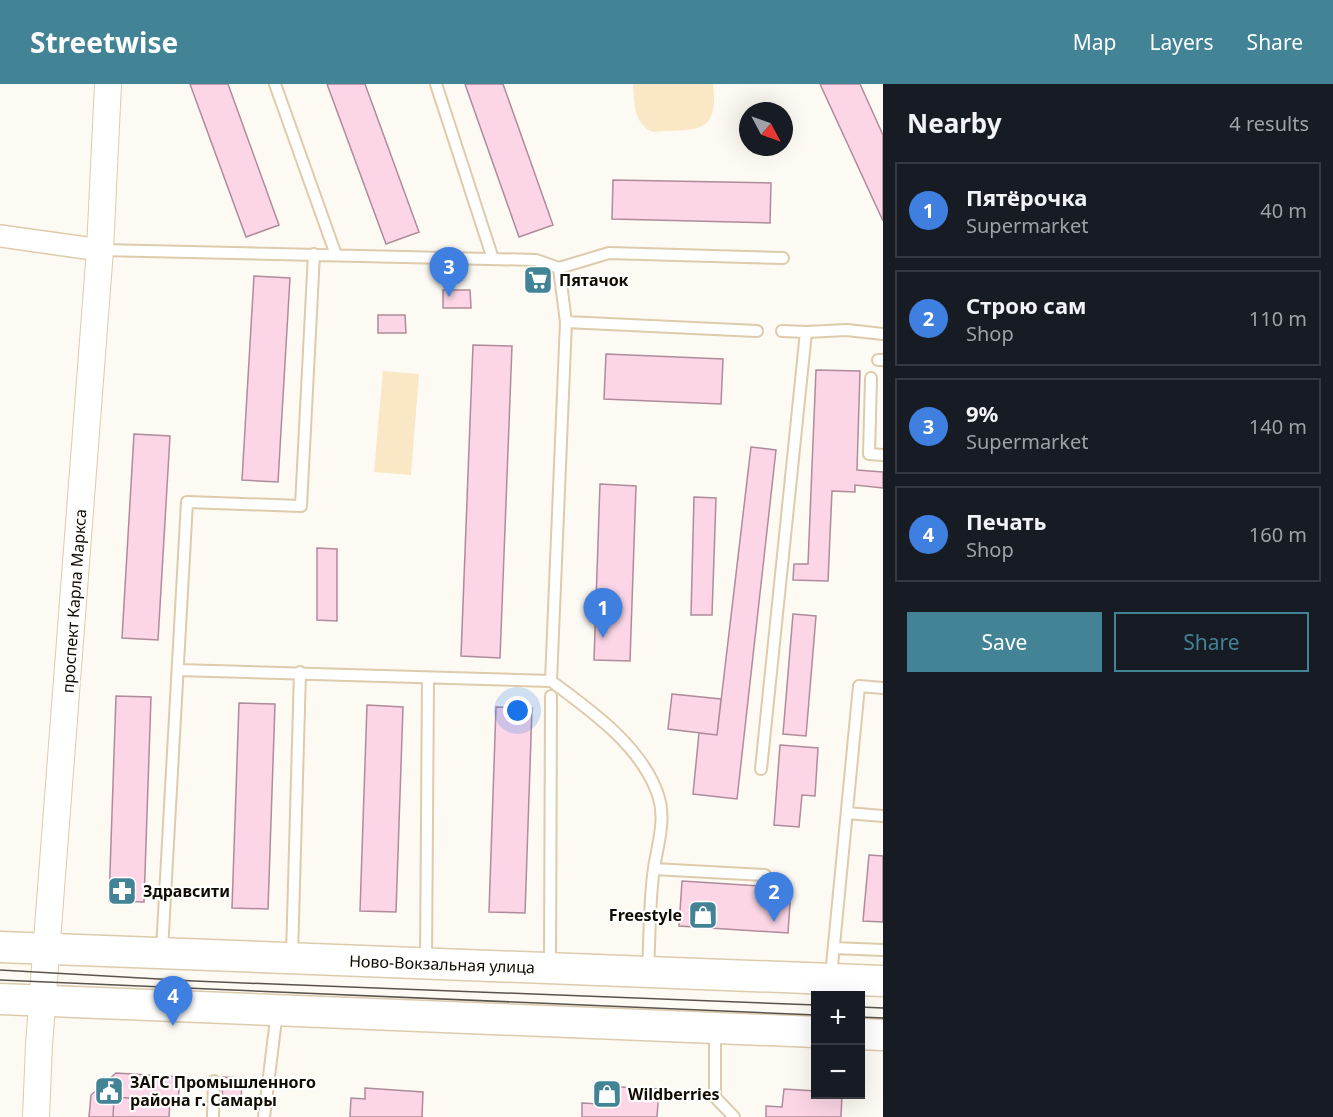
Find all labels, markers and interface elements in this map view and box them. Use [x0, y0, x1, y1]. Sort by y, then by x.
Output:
text: Streetwise [30, 23, 178, 61]
text: Map [1073, 28, 1117, 56]
text: Layers [1150, 28, 1214, 56]
text: Share [1247, 28, 1303, 56]
north arrow [739, 102, 793, 156]
text: Nearby [907, 105, 1002, 141]
text: 4 results [1229, 110, 1309, 137]
text: Пятёрочка [966, 182, 1087, 212]
text: 1 [923, 197, 934, 224]
text: 40 m [1260, 197, 1307, 224]
text: Supermarket [966, 212, 1089, 239]
pin: 3 [430, 248, 468, 297]
supermarket icon: Пятачок [522, 264, 554, 296]
place label: Пятачок [559, 269, 629, 291]
text: Строю сам [966, 290, 1086, 320]
text: 2 [923, 305, 934, 332]
text: 110 m [1249, 305, 1307, 332]
text: Shop [966, 320, 1014, 347]
text: 9% [966, 398, 998, 428]
text: 3 [923, 413, 934, 440]
text: 140 m [1249, 413, 1307, 440]
text: Supermarket [966, 428, 1089, 455]
text: Печать [966, 506, 1046, 536]
street label: проспект Карла Маркса [57, 508, 91, 694]
text: 4 [923, 521, 934, 548]
text: 160 m [1249, 521, 1307, 548]
text: Shop [966, 536, 1014, 563]
pin: 1 [584, 588, 622, 638]
button: Save [907, 612, 1102, 672]
button: Share [1114, 612, 1309, 672]
your location [503, 696, 532, 725]
pin: 2 [754, 872, 794, 922]
pharmacy icon: Здравсити [106, 875, 138, 907]
place label: Здравсити [143, 880, 230, 902]
shop icon: Freestyle [687, 899, 719, 931]
place label: Freestyle [609, 904, 682, 926]
street label: Ново-Вокзальная улица [349, 950, 535, 978]
pin: 4 [154, 976, 192, 1026]
map controls [811, 991, 865, 1099]
button: + [811, 991, 865, 1045]
button: − [811, 1045, 865, 1099]
place label: ЗАГС Промышленного района г. Самары [130, 1071, 316, 1111]
public building icon: ЗАГС Промышленного района г. Самары [93, 1075, 125, 1107]
shop icon: Wildberries [591, 1078, 623, 1110]
place label: Wildberries [628, 1083, 719, 1105]

